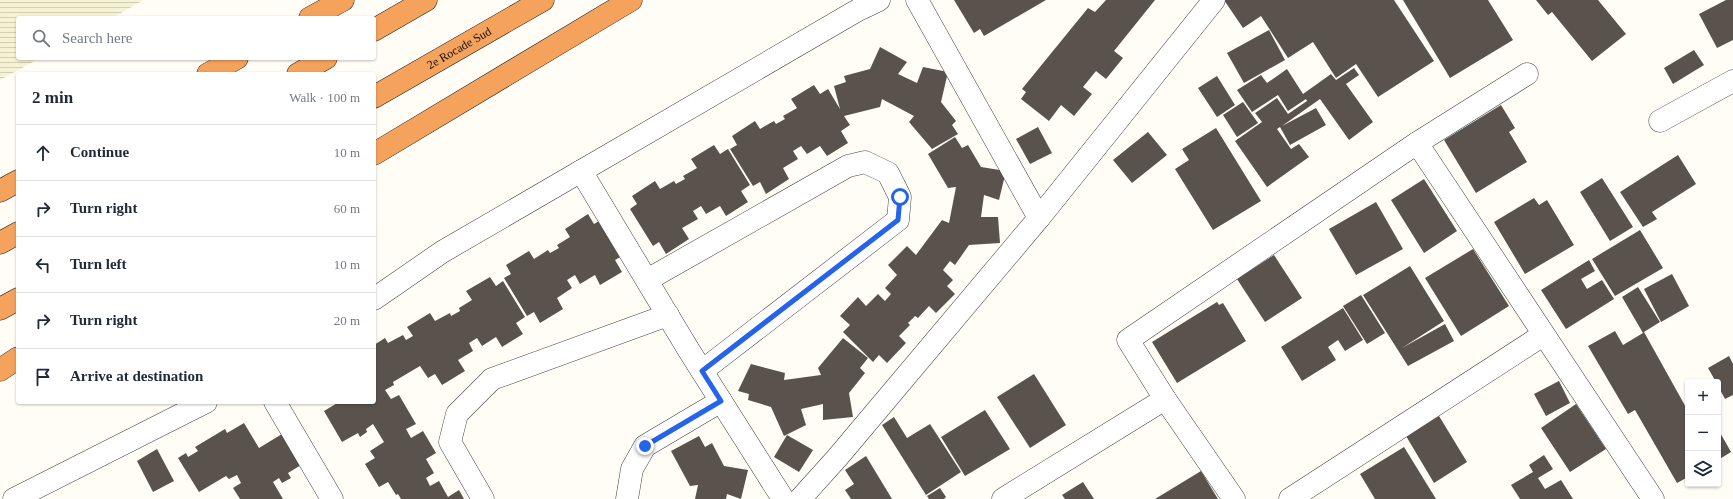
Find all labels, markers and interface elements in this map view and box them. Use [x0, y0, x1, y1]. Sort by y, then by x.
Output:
search box [16, 16, 376, 60]
street label: 2e Rocade Sud [424, 24, 494, 72]
icon: search [30, 27, 52, 49]
text: Search here [62, 30, 132, 46]
text: 2 min [32, 88, 73, 107]
text: Walk · 100 m [289, 90, 360, 105]
icon: ahead [32, 142, 54, 164]
text: Continue [70, 144, 129, 160]
text: 10 m [334, 145, 360, 160]
route start [891, 188, 909, 206]
icon: right [32, 198, 54, 220]
text: Turn right [70, 200, 137, 216]
text: 60 m [334, 201, 360, 216]
icon: left [32, 254, 54, 276]
text: Turn left [70, 256, 127, 272]
text: 10 m [334, 257, 360, 272]
icon: right [32, 310, 54, 332]
text: Turn right [70, 312, 137, 328]
text: 20 m [334, 313, 360, 328]
icon: arrive [32, 366, 54, 388]
text: Arrive at destination [70, 368, 203, 384]
map controls [1685, 379, 1721, 487]
button: + [1685, 379, 1721, 415]
button: − [1685, 415, 1721, 451]
route end [636, 437, 654, 455]
button: layers [1685, 451, 1721, 487]

